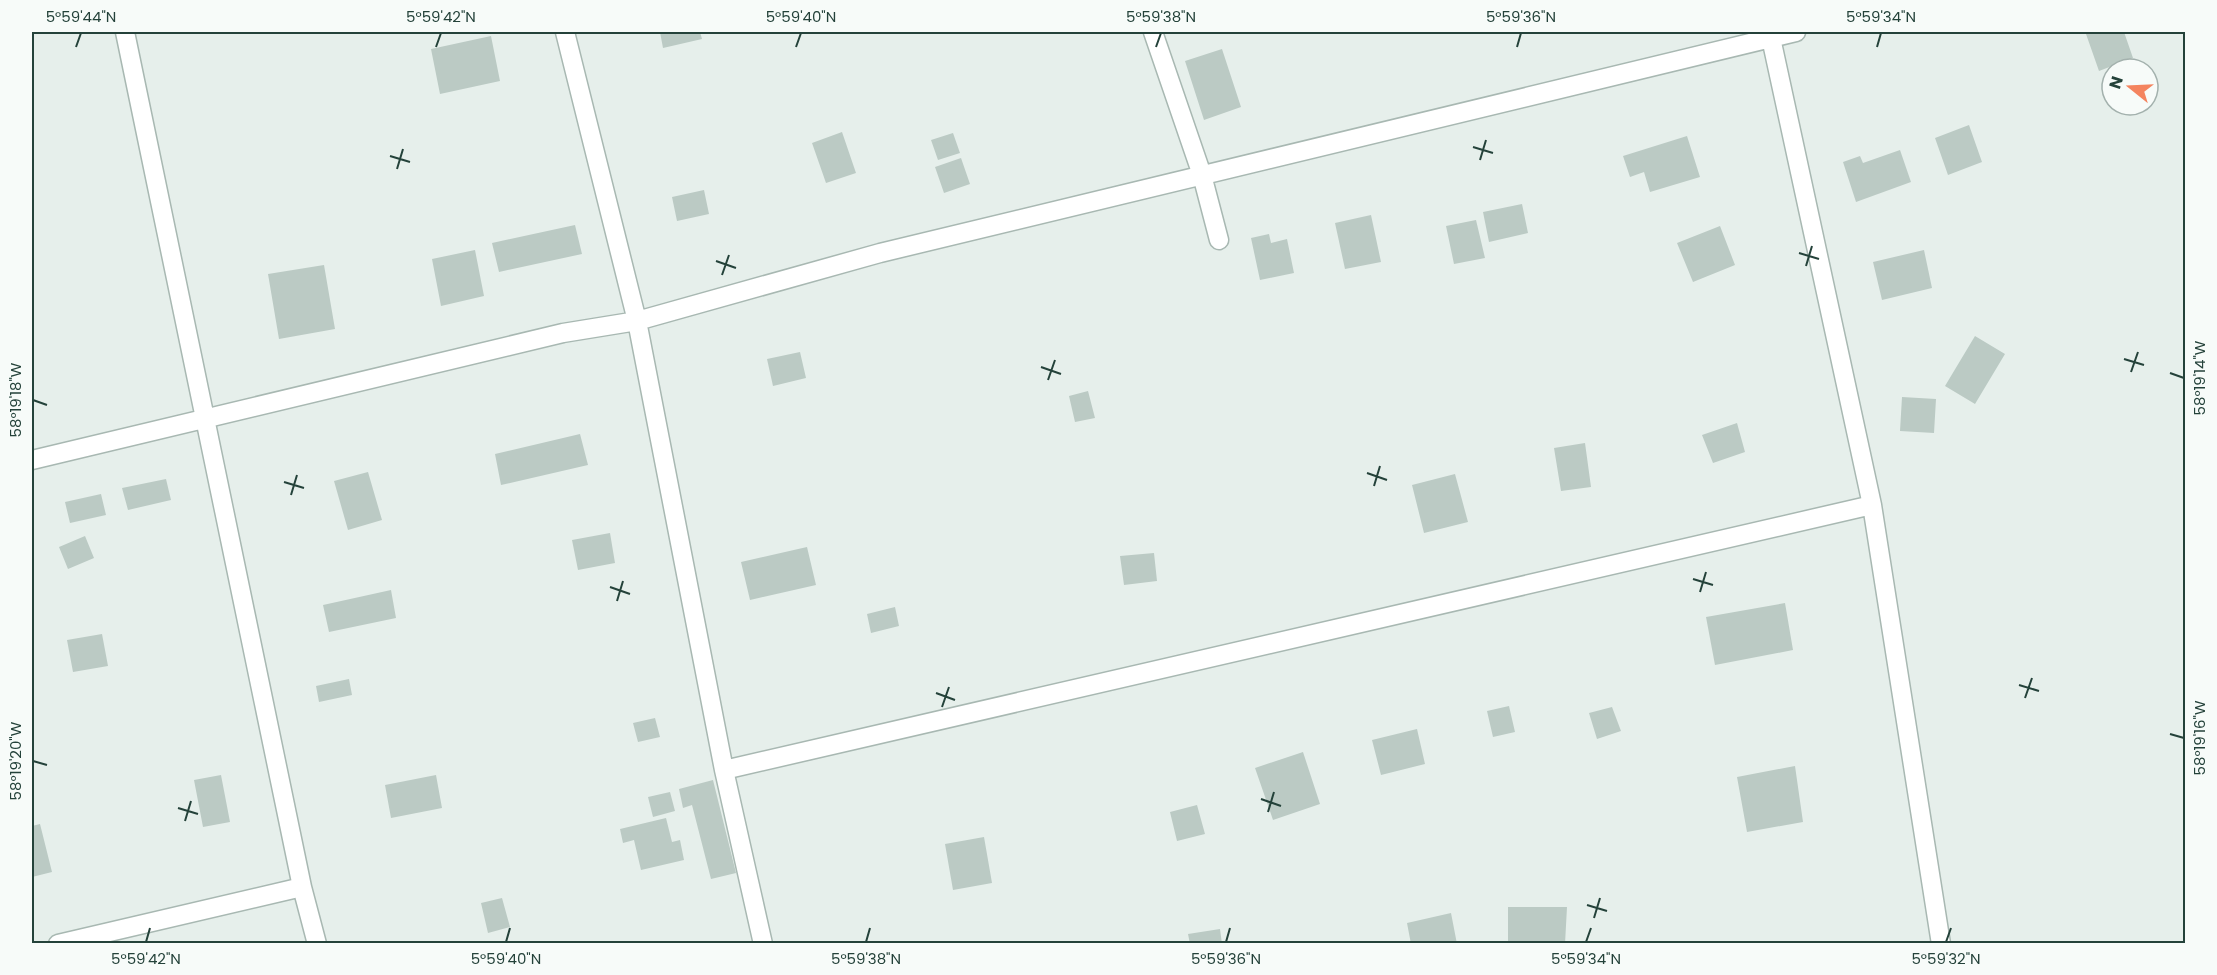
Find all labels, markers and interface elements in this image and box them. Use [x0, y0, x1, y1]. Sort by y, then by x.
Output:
text: 5°59'44"N [46, 6, 116, 27]
text: 5°59'42"N [406, 6, 476, 27]
text: 5°59'40"N [766, 6, 836, 27]
text: 5°59'38"N [1126, 6, 1196, 27]
text: 5°59'36"N [1486, 6, 1556, 27]
text: 5°59'34"N [1846, 6, 1916, 27]
north arrow [2100, 57, 2160, 117]
text: N [2103, 73, 2129, 92]
text: 58°19'14"W [2189, 340, 2210, 415]
text: 58°19'18"W [5, 362, 26, 437]
text: 58°19'16"W [2189, 700, 2210, 776]
text: 58°19'20"W [5, 721, 26, 800]
text: 5°59'42"N [111, 948, 181, 969]
text: 5°59'40"N [471, 948, 541, 969]
text: 5°59'38"N [831, 948, 901, 969]
text: 5°59'36"N [1191, 948, 1261, 969]
text: 5°59'34"N [1551, 948, 1621, 969]
text: 5°59'32"N [1911, 948, 1981, 969]

